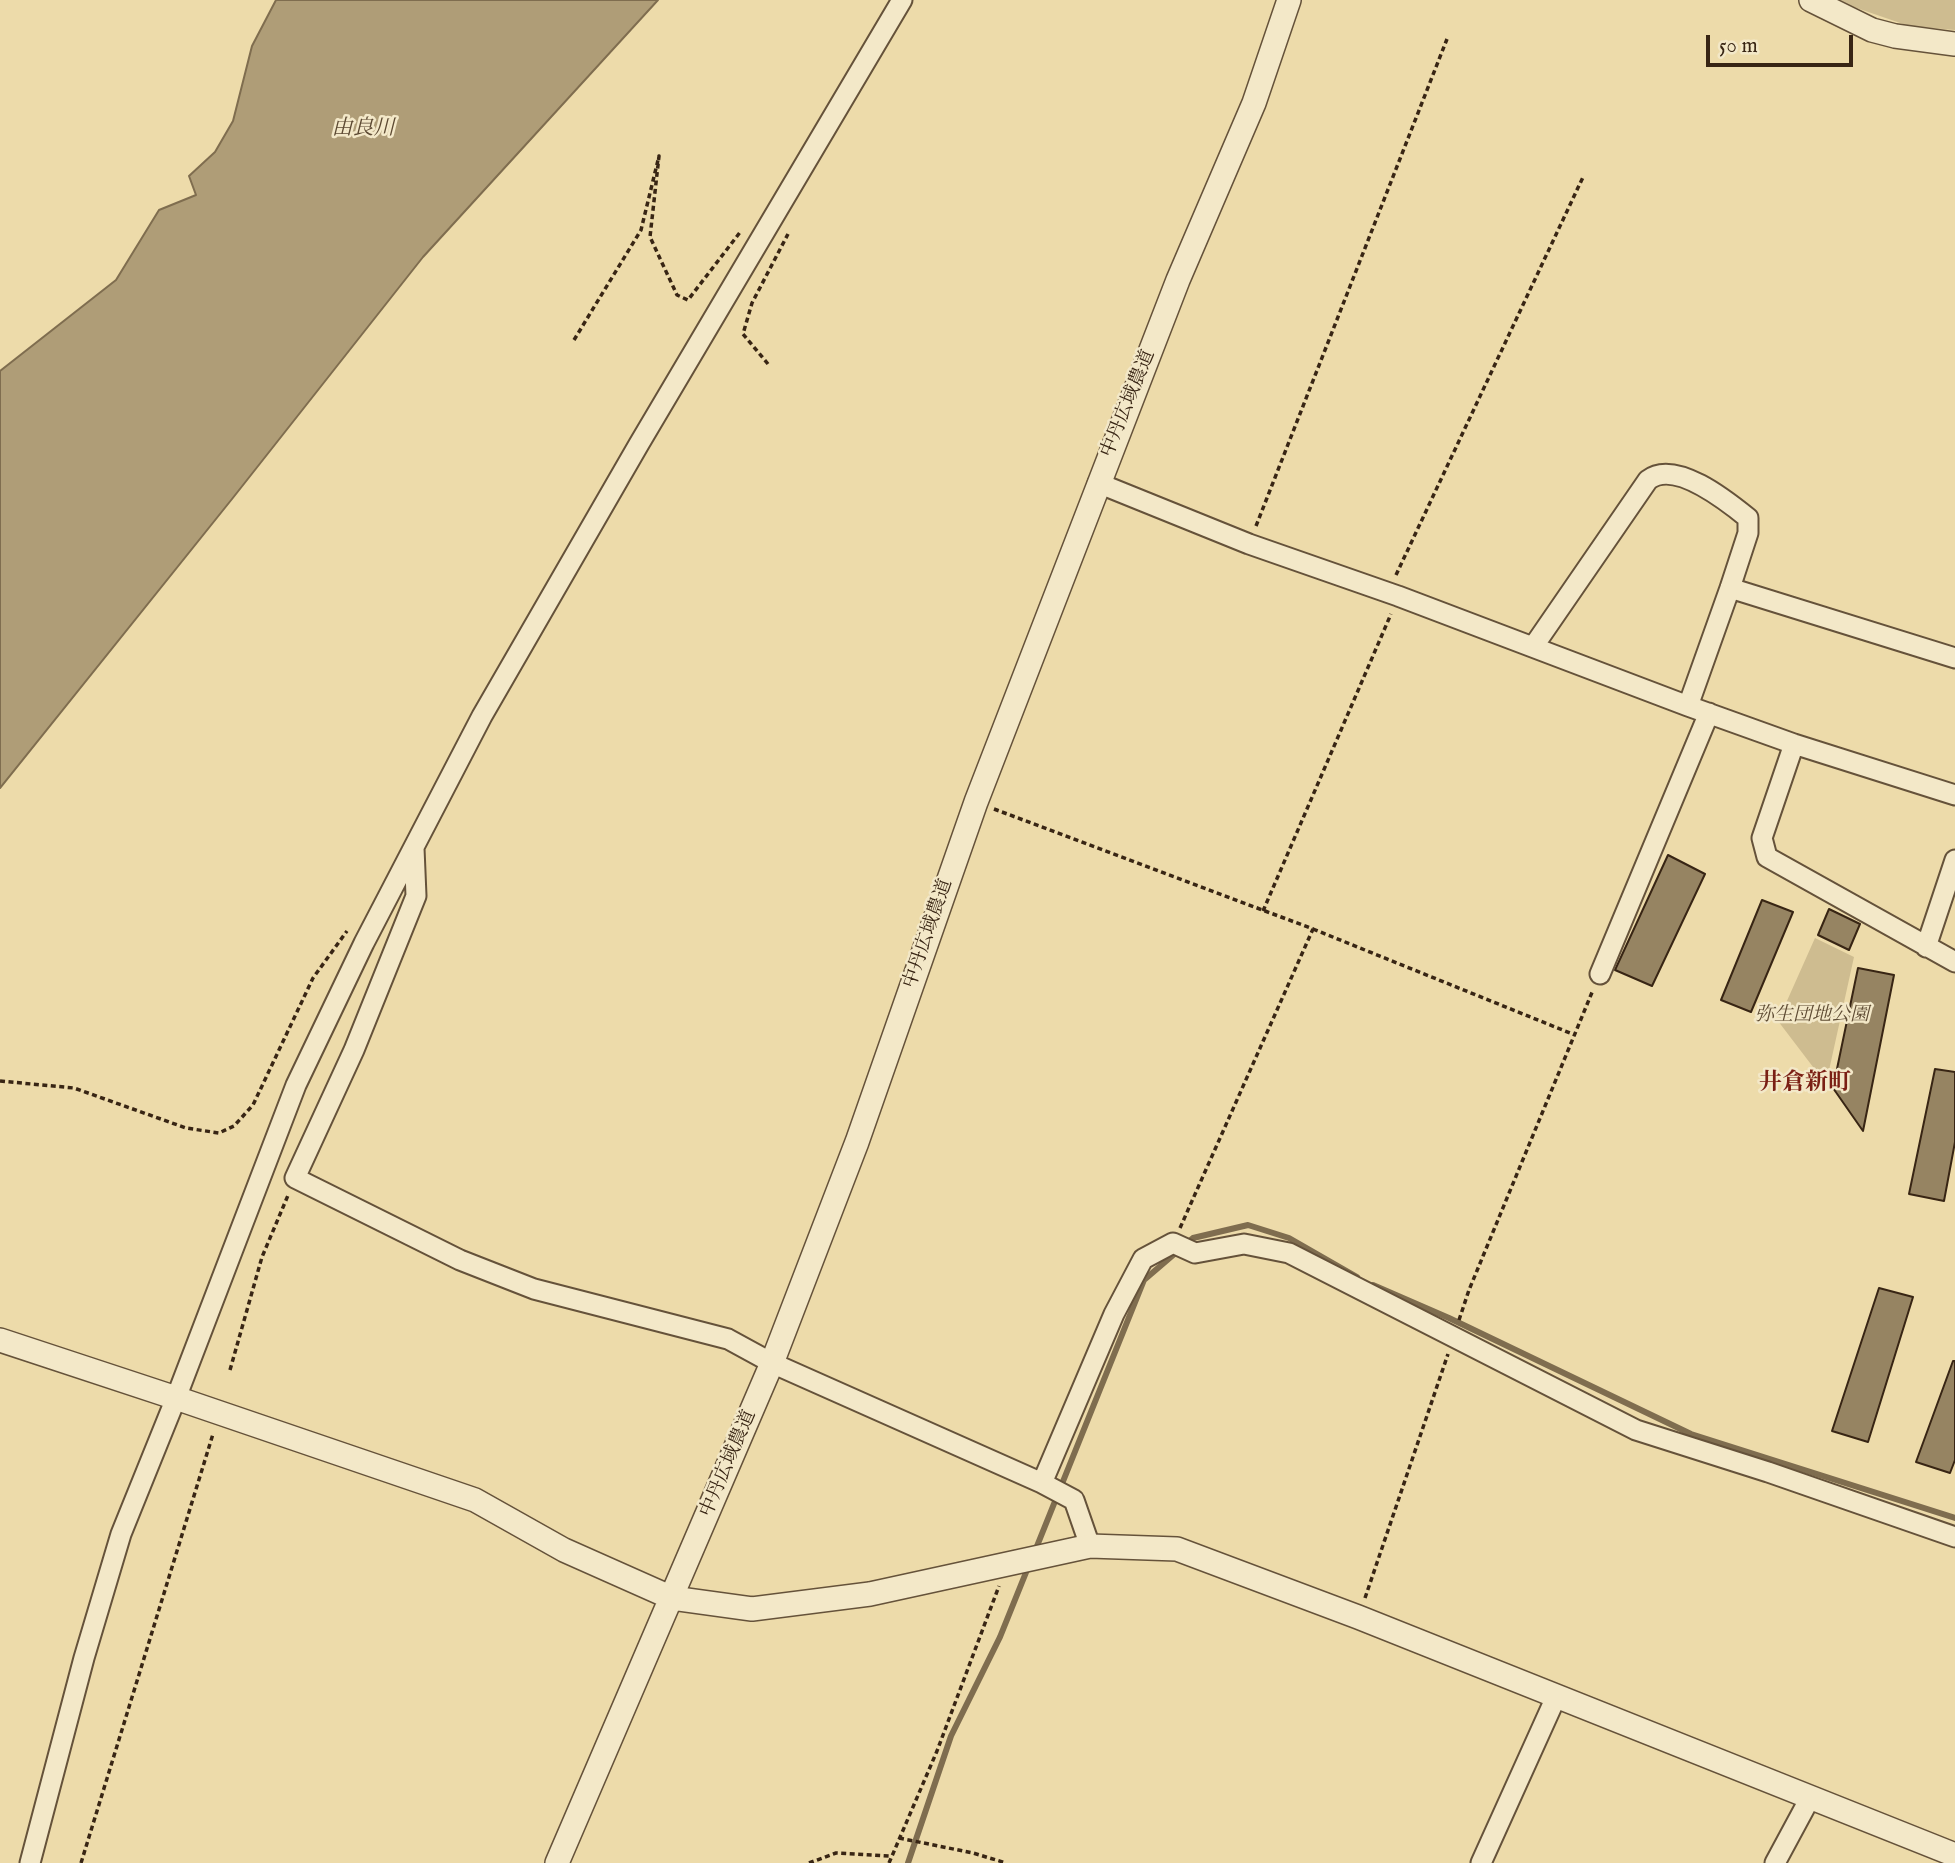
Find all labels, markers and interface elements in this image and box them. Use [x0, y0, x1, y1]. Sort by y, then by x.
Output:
scale bar [1710, 21, 1857, 65]
text: 50 m [1719, 33, 1758, 60]
water label: 由良川 [332, 117, 394, 143]
street label: 中丹広域農道 [1097, 347, 1161, 461]
street label: 中丹広域農道 [900, 876, 958, 992]
park label: 弥生団地公園 [1755, 1005, 1869, 1027]
district label: 井倉新町 [1759, 1070, 1851, 1098]
street label: 中丹広域農道 [696, 1407, 762, 1521]

